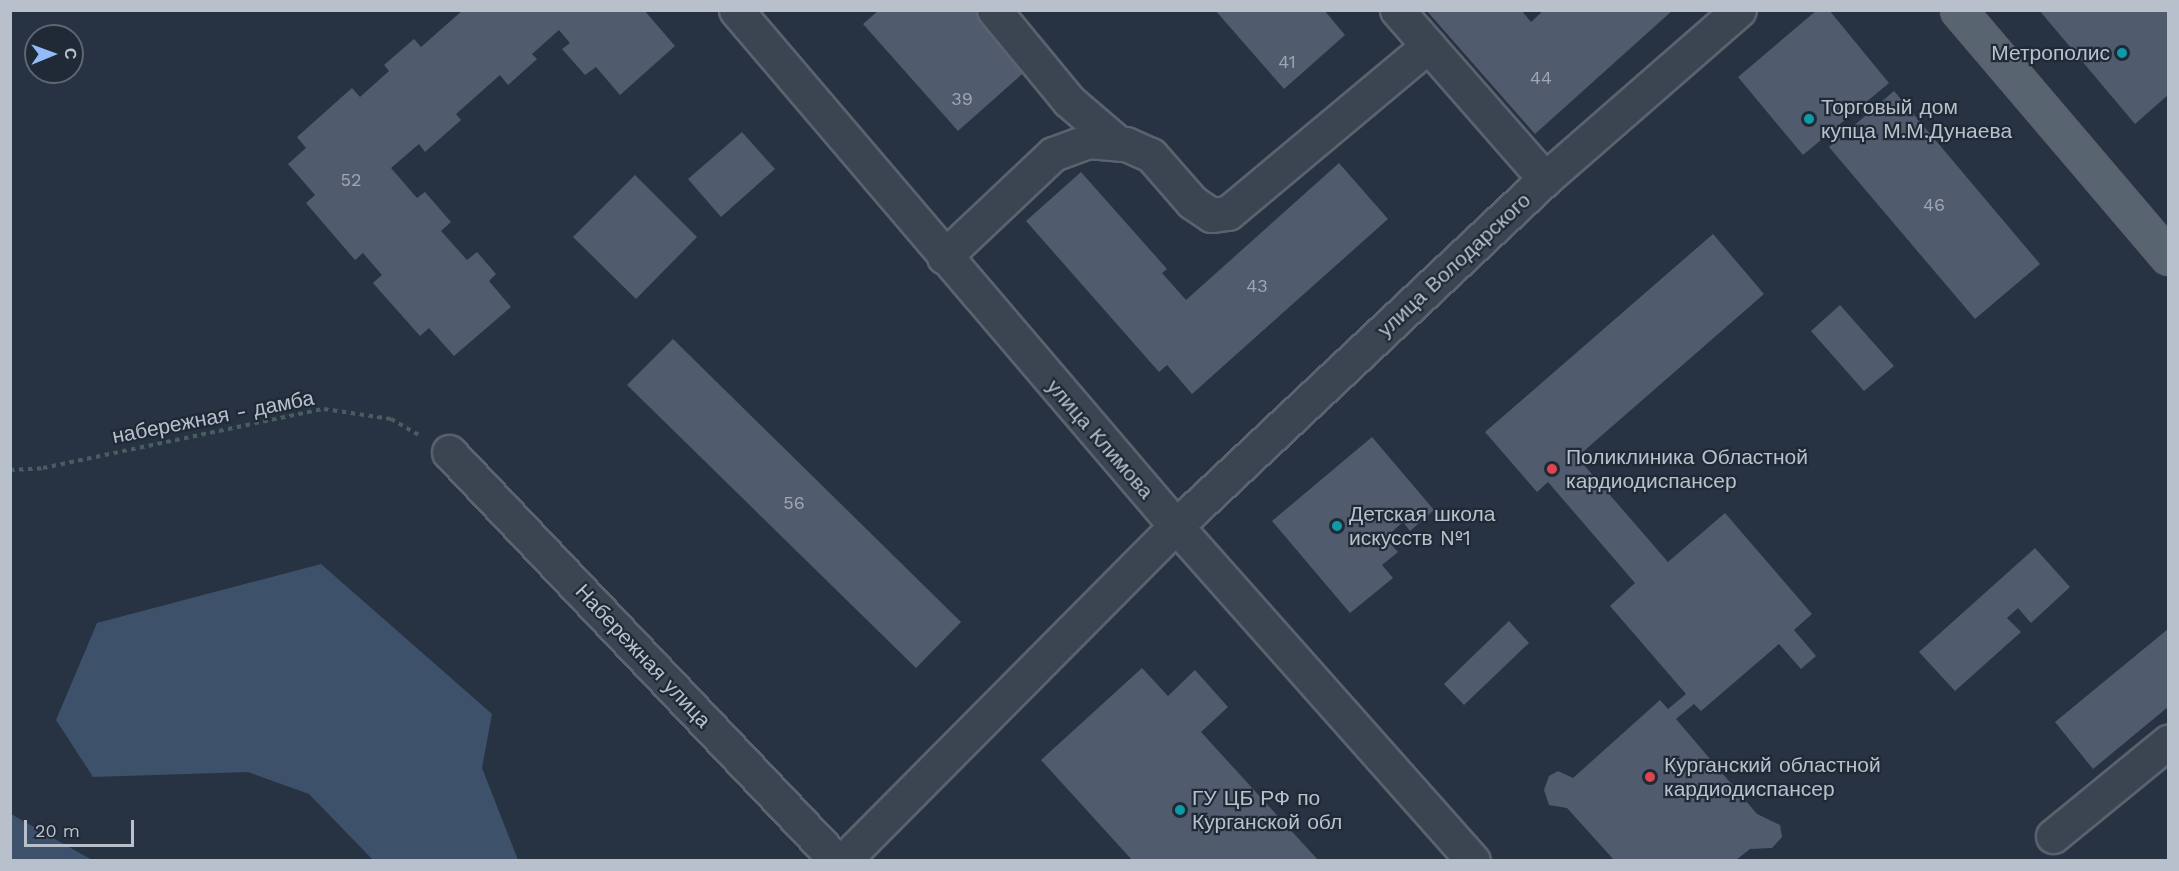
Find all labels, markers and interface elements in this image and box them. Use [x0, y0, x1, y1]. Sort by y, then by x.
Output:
north arrow [24, 24, 84, 84]
place label: Метрополис [1991, 40, 2110, 66]
marker: Метрополис [2115, 46, 2129, 60]
text: С [61, 48, 80, 60]
house number: 41 [1278, 51, 1296, 73]
house number: 44 [1530, 67, 1552, 89]
house number: 39 [951, 88, 973, 110]
place label: Торговый дом купца М.М.Дунаева [1821, 94, 2012, 144]
marker: Торговый дом купца М.М.Дунаева [1802, 112, 1816, 126]
house number: 52 [341, 169, 361, 191]
street label: улица Володарского [1372, 188, 1536, 342]
house number: 46 [1923, 194, 1945, 216]
house number: 43 [1246, 275, 1268, 297]
street label: улица Климова [1041, 374, 1159, 504]
street label: набережная - дамба [110, 385, 316, 449]
place label: Поликлиника Областной кардиодиспансер [1566, 444, 1808, 494]
marker: Поликлиника Областной кардиодиспансер [1543, 460, 1561, 478]
house number: 56 [783, 492, 805, 514]
place label: Детская школа искусств №1 [1349, 501, 1495, 551]
marker: Детская школа искусств №1 [1330, 519, 1344, 533]
street label: Набережная улица [570, 579, 716, 733]
place label: Курганский областной кардиодиспансер [1664, 752, 1881, 802]
marker: Курганский областной кардиодиспансер [1641, 768, 1659, 786]
place label: ГУ ЦБ РФ по Курганской обл [1192, 785, 1342, 835]
marker: ГУ ЦБ РФ по Курганской обл [1173, 803, 1187, 817]
scale bar [27, 808, 136, 846]
text: 20 m [35, 820, 80, 841]

